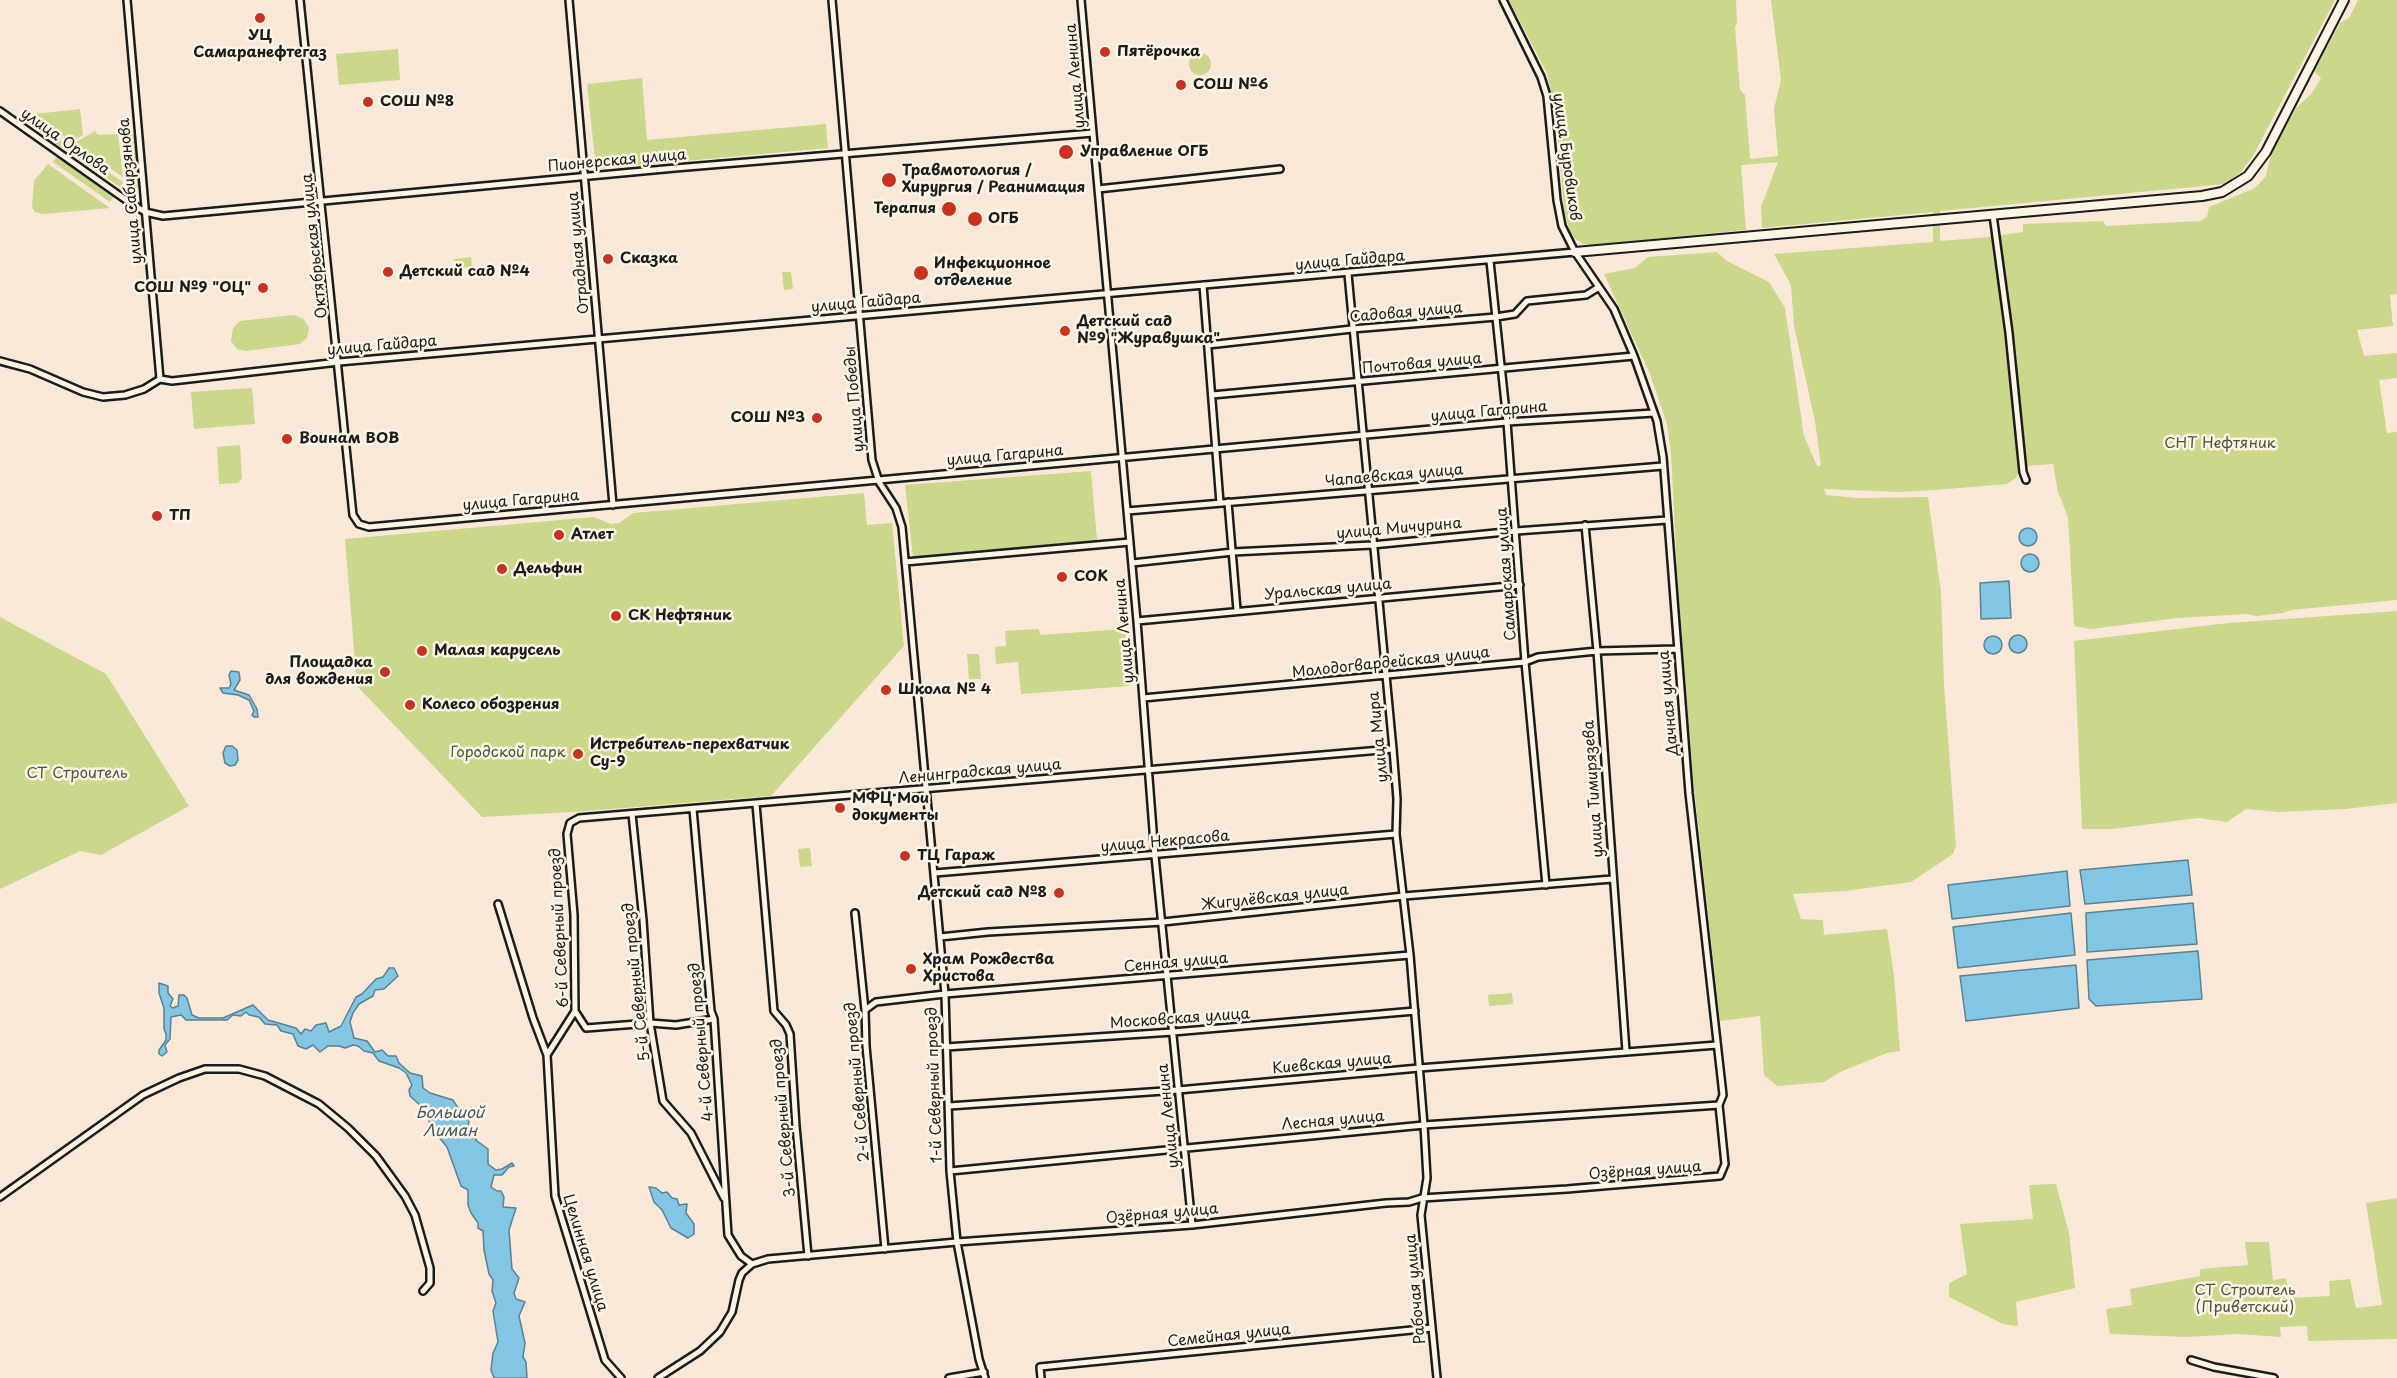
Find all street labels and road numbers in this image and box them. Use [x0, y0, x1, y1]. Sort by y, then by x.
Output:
street label: улица Ленина [1062, 23, 1090, 129]
street label: улица Буровиков [1548, 92, 1584, 222]
street label: улица Орлова [17, 105, 113, 179]
street label: улица Сабирзянова [116, 117, 146, 265]
street label: Пионерская улица [547, 146, 687, 176]
street label: Октябрьская улица [298, 173, 332, 319]
street label: Отрадная улица [565, 191, 593, 315]
street label: улица Гайдара [1294, 247, 1406, 275]
street label: улица Гайдара [810, 289, 922, 317]
street label: Садовая улица [1349, 299, 1463, 327]
street label: улица Гайдара [326, 332, 438, 360]
street label: улица Победы [841, 345, 869, 453]
street label: Почтовая улица [1361, 350, 1483, 378]
street label: улица Гагарина [1430, 398, 1548, 426]
street label: улица Гагарина [946, 442, 1064, 470]
street label: Чапаевская улица [1324, 461, 1464, 491]
street label: улица Гагарина [462, 487, 580, 515]
street label: Самарская улица [1493, 507, 1521, 641]
street label: улица Мичурина [1336, 515, 1462, 543]
street label: Уральская улица [1264, 575, 1392, 605]
street label: улица Ленина [1111, 578, 1139, 684]
street label: Молодогвардейская улица [1291, 644, 1491, 682]
street label: Дачная улица [1655, 650, 1683, 756]
street label: улица Мира [1365, 691, 1393, 783]
street label: улица Тимирязева [1580, 720, 1608, 858]
street label: Ленинградская улица [898, 756, 1062, 788]
street label: улица Некрасова [1100, 827, 1230, 857]
street label: 6-й Северный проезд [547, 848, 573, 1008]
street label: Жигулёвская улица [1201, 881, 1349, 915]
street label: 5-й Северный проезд [620, 902, 654, 1062]
street label: Сенная улица [1123, 949, 1229, 977]
street label: 4-й Северный проезд [686, 962, 718, 1122]
street label: 2-й Северный проезд [842, 1001, 874, 1163]
street label: Московская улица [1109, 1005, 1251, 1033]
street label: 1-й Северный проезд [923, 1007, 947, 1163]
street label: 3-й Северный проезд [768, 1038, 800, 1198]
street label: Киевская улица [1272, 1050, 1392, 1078]
street label: улица Ленина [1155, 1063, 1183, 1169]
street label: Лесная улица [1281, 1108, 1385, 1134]
street label: Озёрная улица [1588, 1158, 1702, 1184]
street label: Целинная улица [559, 1192, 611, 1314]
street label: Озёрная улица [1105, 1200, 1219, 1228]
street label: Рабочая улица [1402, 1233, 1430, 1345]
street label: Семейная улица [1167, 1321, 1291, 1351]

